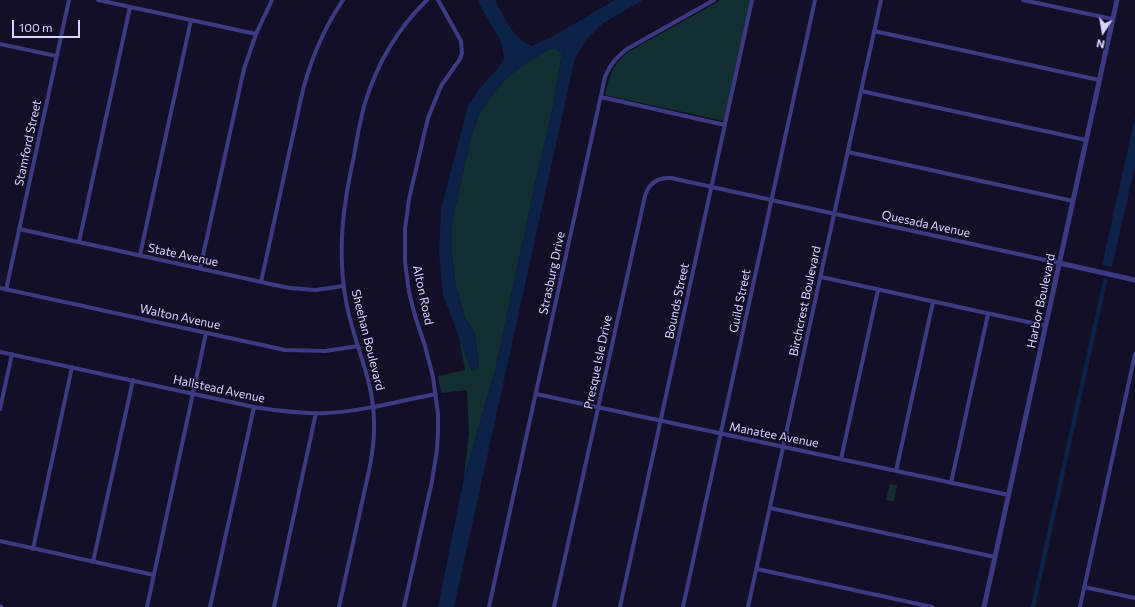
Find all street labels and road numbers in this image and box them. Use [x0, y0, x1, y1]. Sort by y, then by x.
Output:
street label: Stamford Street [12, 98, 44, 188]
street label: Quesada Avenue [880, 208, 972, 240]
street label: Strasburg Drive [536, 230, 568, 316]
street label: State Avenue [146, 241, 220, 269]
street label: Birchcrest Boulevard [786, 245, 824, 357]
street label: Harbor Boulevard [1024, 253, 1058, 349]
street label: Bounds Street [662, 262, 692, 340]
street label: Alton Road [410, 264, 436, 326]
street label: Guild Street [726, 268, 754, 334]
street label: Sheehan Boulevard [348, 288, 388, 392]
street label: Walton Avenue [138, 301, 222, 333]
street label: Presque Isle Drive [581, 314, 615, 410]
street label: Hallstead Avenue [172, 372, 266, 406]
street label: Manatee Avenue [728, 419, 820, 451]

